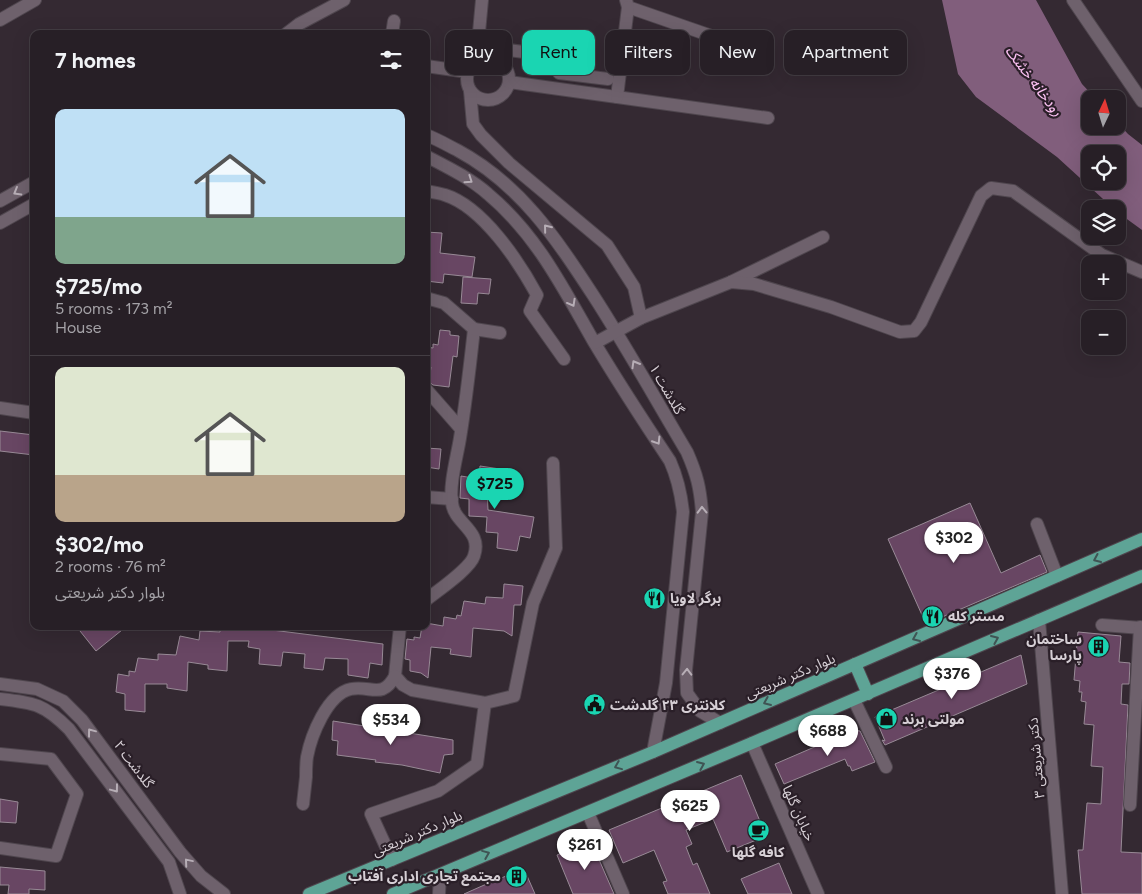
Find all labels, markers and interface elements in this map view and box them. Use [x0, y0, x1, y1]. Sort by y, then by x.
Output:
chip: Buy [445, 30, 512, 75]
chip: Rent [522, 30, 595, 75]
chip: Filters [605, 30, 690, 75]
chip: New [700, 30, 774, 75]
chip: Apartment [784, 30, 907, 75]
water label: رودخانه خشک [1002, 42, 1067, 120]
icon: filters [377, 46, 405, 74]
text: 7 homes [55, 48, 136, 73]
north arrow [1081, 90, 1126, 135]
map controls [1081, 90, 1126, 355]
icon: home [185, 141, 275, 231]
button: locate [1081, 145, 1126, 190]
one-way arrow [463, 174, 472, 183]
one-way arrow [13, 185, 22, 195]
button: layers [1081, 200, 1126, 245]
one-way arrow [544, 225, 552, 234]
button: + [1081, 255, 1126, 300]
text: $725/mo [55, 274, 142, 299]
one-way arrow [566, 297, 576, 306]
text: 5 rooms · 173 m² [55, 299, 172, 318]
button: − [1081, 310, 1126, 355]
text: House [55, 318, 101, 337]
one-way arrow [632, 361, 642, 370]
street label: گلدشت ۱ [645, 361, 688, 418]
icon: home [185, 399, 275, 489]
one-way arrow [651, 436, 660, 445]
pin: $725 [465, 468, 525, 510]
text: $725 [477, 474, 513, 493]
one-way arrow [697, 506, 707, 514]
pin: $302 [924, 522, 984, 564]
text: $302 [935, 528, 973, 547]
text: $302/mo [55, 532, 144, 557]
one-way arrow [1093, 552, 1102, 563]
text: 2 rooms · 76 m² [55, 557, 166, 576]
text: بلوار دکتر شریعتی [55, 583, 165, 602]
restaurant icon: برگر لاویا [642, 586, 666, 610]
place label: برگر لاویا [670, 590, 721, 607]
restaurant icon: مستر کله [920, 604, 944, 628]
place label: مستر کله [948, 608, 1005, 625]
one-way arrow [912, 631, 921, 642]
place label: ساختمان پارسا [1026, 631, 1082, 665]
one-way arrow [990, 634, 999, 645]
building icon: ساختمان پارسا [1086, 635, 1110, 659]
street label: بلوار دکتر شریعتی [743, 650, 838, 703]
pin: $376 [922, 658, 982, 700]
text: $376 [934, 664, 970, 683]
one-way arrow [682, 668, 692, 676]
public building icon: کلانتری ۲۳ گلدشت [582, 693, 606, 717]
one-way arrow [763, 696, 772, 707]
place label: کلانتری ۲۳ گلدشت [610, 697, 726, 714]
pin: $534 [361, 704, 421, 746]
shop icon: مولتی برند [874, 707, 898, 731]
text: $534 [372, 710, 410, 729]
place label: مولتی برند [902, 711, 965, 728]
pin: $688 [798, 714, 858, 757]
street label: ۳ دکتر شریعتی [1024, 716, 1049, 799]
text: $688 [809, 721, 847, 740]
one-way arrow [88, 728, 97, 737]
street label: گلدشت ۲ [110, 737, 157, 792]
one-way arrow [614, 760, 623, 770]
one-way arrow [696, 761, 705, 772]
one-way arrow [110, 783, 118, 792]
street label: خیابان گلها [779, 783, 818, 844]
pin: $625 [660, 790, 720, 832]
text: $625 [672, 796, 708, 815]
street label: بلوار دکتر شریعتی [370, 807, 465, 860]
cafe icon: کافه گلها [746, 818, 770, 842]
pin: $261 [555, 828, 615, 871]
text: $261 [568, 835, 602, 854]
place label: کافه گلها [732, 844, 785, 861]
one-way arrow [481, 850, 490, 860]
one-way arrow [185, 858, 194, 867]
building icon: مجتمع تجاری اداری آفتاب [505, 864, 529, 888]
place label: مجتمع تجاری اداری آفتاب [348, 868, 501, 886]

